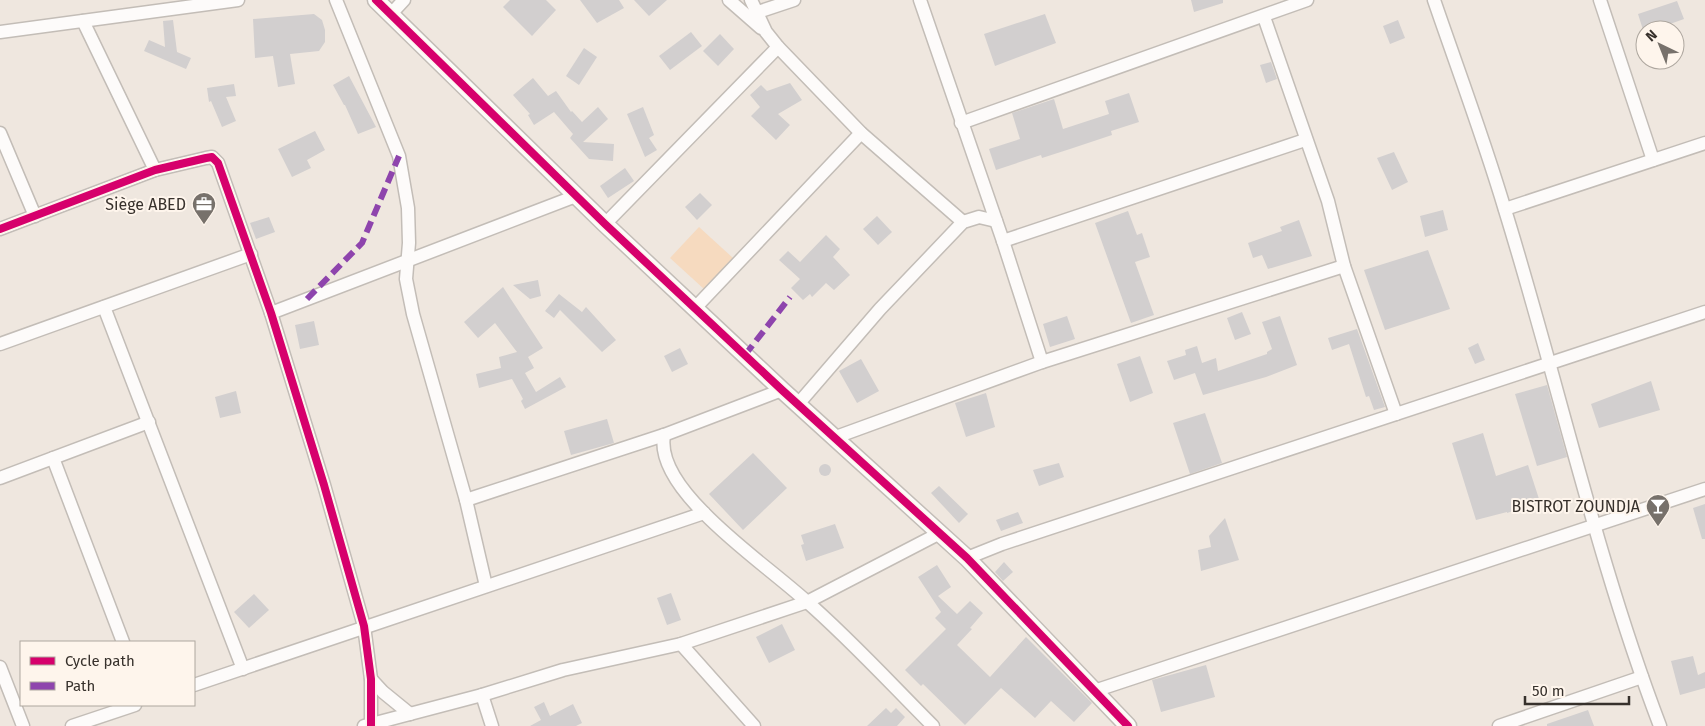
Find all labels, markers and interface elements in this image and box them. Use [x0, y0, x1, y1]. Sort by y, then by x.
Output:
north arrow [1635, 20, 1685, 70]
text: N [1642, 26, 1661, 45]
office icon: Siège ABED [191, 191, 217, 225]
place label: Siège ABED [105, 195, 186, 214]
bar icon: BISTROT ZOUNDJA [1645, 493, 1671, 527]
place label: BISTROT ZOUNDJA [1512, 497, 1641, 516]
legend [20, 641, 195, 706]
text: Cycle path [65, 652, 135, 670]
scale bar [1525, 674, 1629, 706]
text: Path [65, 677, 95, 695]
text: 50 m [1532, 682, 1565, 700]

